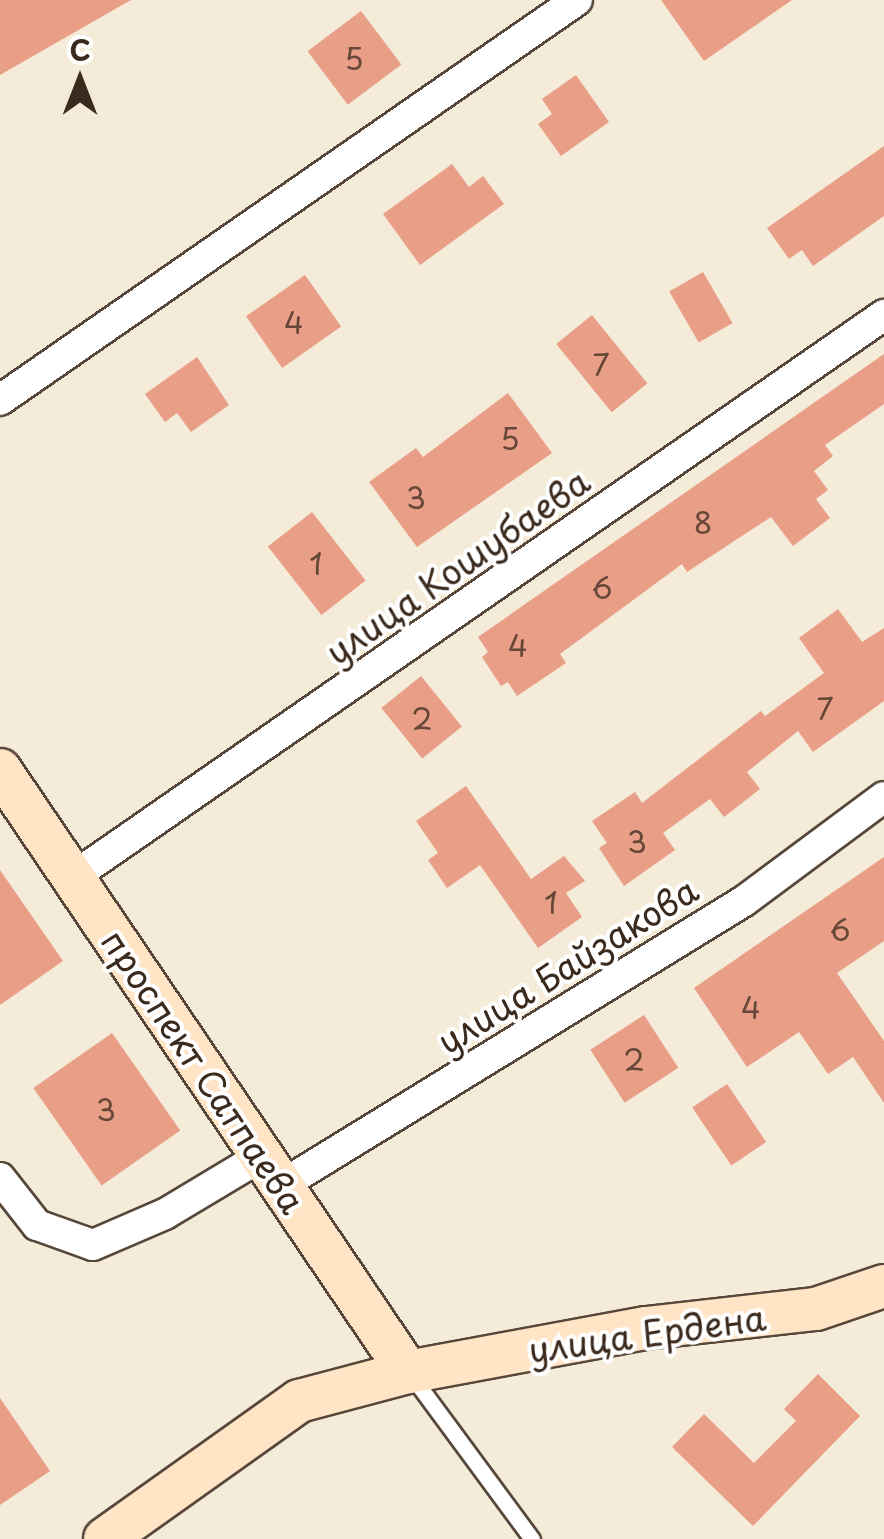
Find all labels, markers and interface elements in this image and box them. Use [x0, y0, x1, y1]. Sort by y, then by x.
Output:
text: С [69, 28, 91, 71]
north arrow [30, 30, 130, 130]
house number: 5 [344, 40, 364, 76]
house number: 4 [284, 304, 304, 340]
house number: 7 [592, 346, 610, 382]
house number: 5 [500, 420, 520, 456]
street label: улица Кошубаева [316, 459, 598, 673]
house number: 3 [406, 479, 426, 515]
house number: 8 [694, 504, 712, 540]
house number: 1 [309, 545, 323, 581]
house number: 6 [591, 569, 613, 605]
house number: 4 [508, 627, 528, 663]
house number: 7 [816, 690, 834, 726]
house number: 2 [411, 700, 433, 736]
house number: 3 [627, 823, 647, 859]
street label: улица Байзакова [429, 868, 705, 1062]
house number: 1 [544, 884, 558, 920]
house number: 6 [829, 911, 851, 947]
street label: проспект Сатпаева [93, 920, 315, 1222]
house number: 4 [741, 989, 761, 1025]
house number: 2 [623, 1041, 645, 1077]
house number: 3 [96, 1091, 116, 1127]
street label: улица Ердена [525, 1295, 769, 1371]

